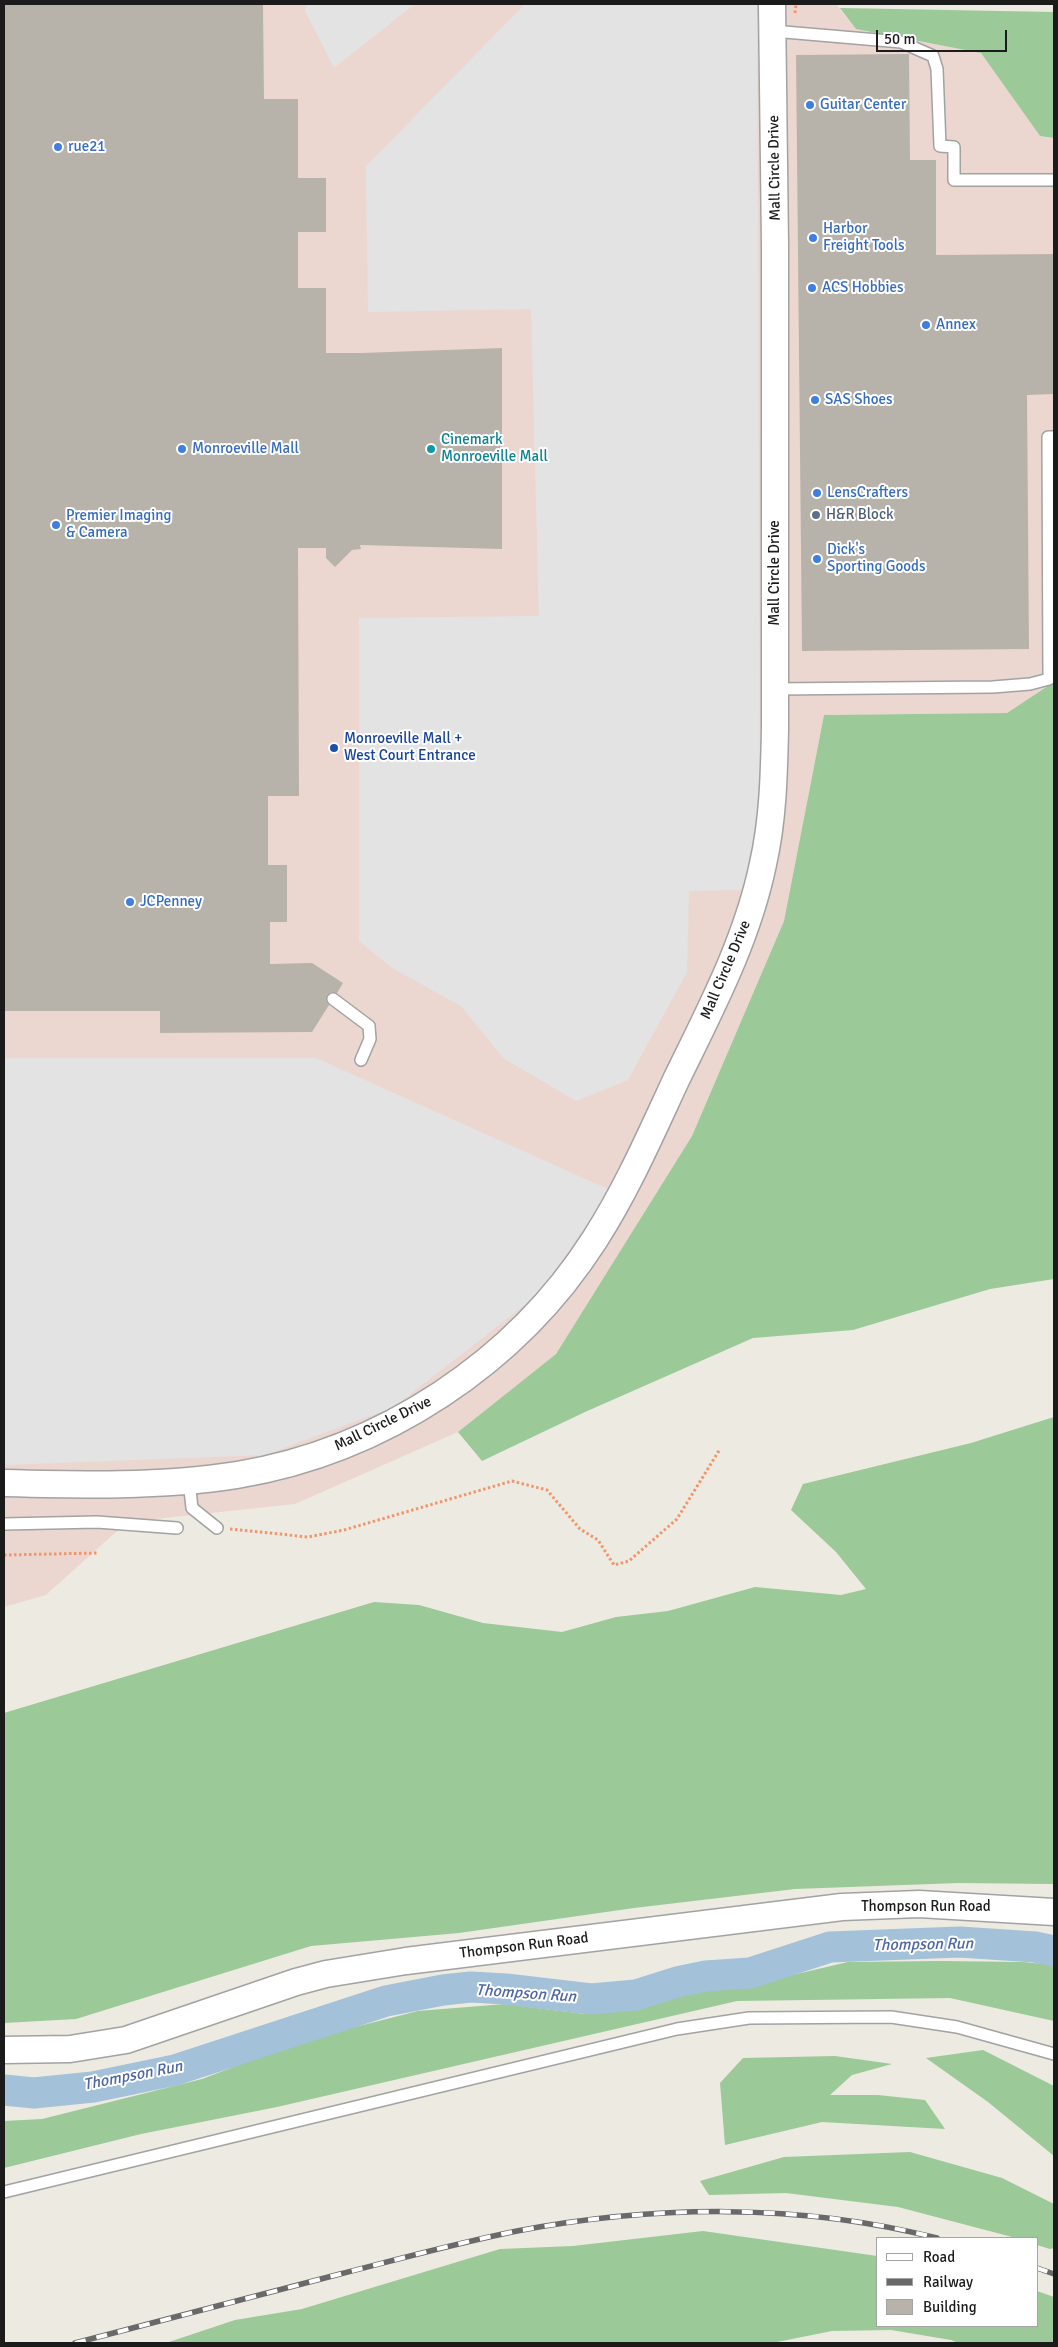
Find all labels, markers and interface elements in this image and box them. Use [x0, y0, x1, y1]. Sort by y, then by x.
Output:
scale bar [878, 20, 1009, 52]
text: 50 m [884, 30, 915, 48]
place label: Guitar Center [820, 96, 906, 114]
marker: Guitar Center [804, 99, 816, 111]
street label: Mall Circle Drive [765, 115, 785, 221]
place label: rue21 [68, 138, 105, 156]
marker: rue21 [52, 141, 64, 153]
place label: Harbor Freight Tools [823, 220, 905, 255]
marker: Harbor Freight Tools [807, 232, 819, 244]
place label: ACS Hobbies [822, 279, 904, 297]
marker: ACS Hobbies [806, 282, 818, 294]
place label: Annex [936, 316, 976, 334]
marker: Annex [920, 319, 932, 331]
place label: SAS Shoes [825, 391, 893, 409]
marker: SAS Shoes [809, 394, 821, 406]
place label: Cinemark Monroeville Mall [441, 431, 548, 466]
place label: Monroeville Mall [192, 440, 299, 458]
marker: Monroeville Mall [176, 443, 188, 455]
marker: Cinemark Monroeville Mall [425, 443, 437, 455]
place label: LensCrafters [827, 484, 908, 502]
marker: LensCrafters [811, 487, 823, 499]
place label: H&R Block [826, 506, 893, 524]
place label: Premier Imaging & Camera [66, 507, 171, 542]
marker: H&R Block [810, 509, 822, 521]
marker: Premier Imaging & Camera [50, 519, 62, 531]
street label: Mall Circle Drive [766, 520, 784, 626]
place label: Dick's Sporting Goods [827, 541, 926, 576]
marker: Dick's Sporting Goods [811, 553, 823, 565]
place label: Monroeville Mall + West Court Entrance [344, 730, 476, 765]
marker: Monroeville Mall + West Court Entrance [328, 742, 340, 754]
place label: JCPenney [140, 893, 202, 911]
marker: JCPenney [124, 896, 136, 908]
street label: Mall Circle Drive [697, 918, 755, 1022]
street label: Mall Circle Drive [332, 1393, 434, 1455]
street label: Thompson Run Road [861, 1898, 991, 1916]
street label: Thompson Run Road [459, 1929, 589, 1963]
water label: Thompson Run [873, 1935, 973, 1955]
water label: Thompson Run [475, 1981, 577, 2007]
water label: Thompson Run [82, 2057, 184, 2095]
legend [876, 2237, 1038, 2327]
text: Road [923, 2248, 955, 2266]
text: Railway [923, 2273, 973, 2291]
text: Building [923, 2298, 977, 2316]

